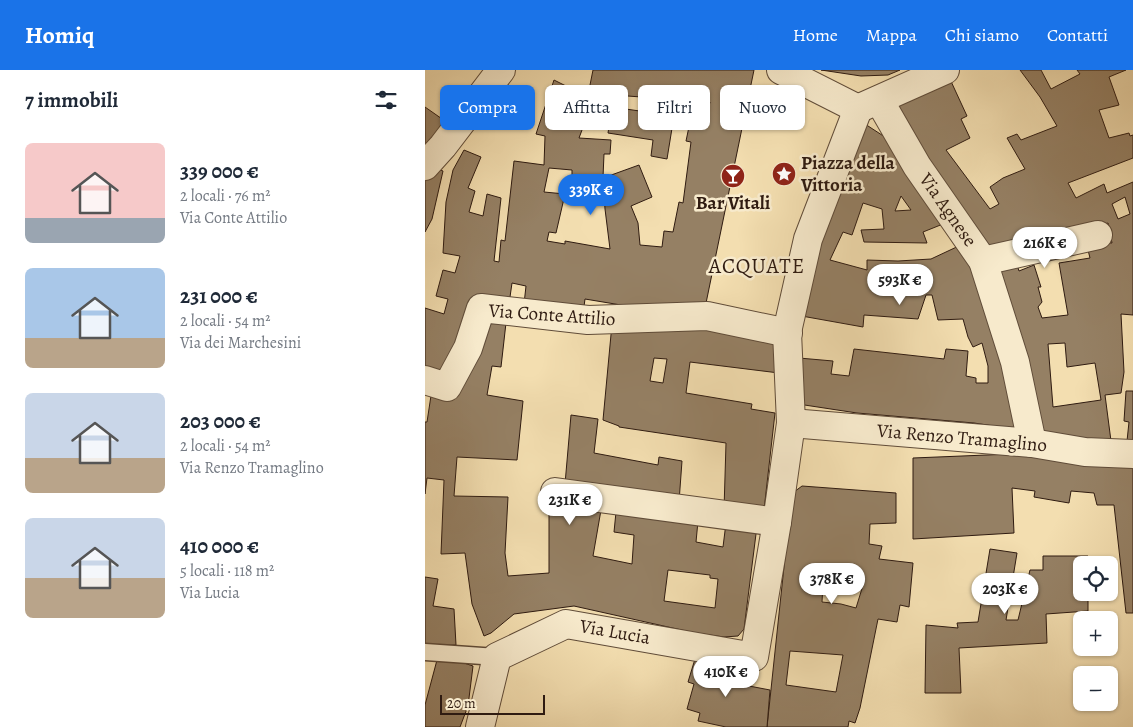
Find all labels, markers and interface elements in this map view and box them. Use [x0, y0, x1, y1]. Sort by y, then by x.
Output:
text: Homiq [25, 19, 94, 51]
text: Home [793, 23, 838, 47]
text: Mappa [866, 23, 917, 47]
text: Chi siamo [945, 23, 1019, 47]
text: Contatti [1047, 23, 1108, 47]
chip: Compra [440, 85, 535, 130]
chip: Affitta [545, 85, 628, 130]
chip: Filtri [638, 85, 710, 130]
chip: Nuovo [720, 85, 805, 130]
text: 7 immobili [25, 86, 118, 114]
icon: filters [372, 86, 400, 114]
place label: Piazza della Vittoria [800, 150, 895, 198]
text: 339 000 € [180, 157, 259, 185]
place icon: Piazza della Vittoria [771, 161, 797, 187]
icon: home [65, 163, 125, 223]
bar icon: Bar Vitali [720, 163, 746, 189]
street label: Via Agnese [913, 167, 983, 252]
pin: 339K € [550, 174, 632, 216]
text: 339K € [569, 179, 613, 201]
text: 2 locali · 76 m² [180, 185, 271, 207]
place label: Bar Vitali [696, 190, 771, 216]
text: Via Conte Attilio [180, 207, 287, 229]
pin: 216K € [1004, 226, 1086, 269]
text: 216K € [1023, 232, 1067, 254]
district label: ACQUATE [708, 252, 805, 280]
pin: 593K € [859, 264, 941, 306]
text: 593K € [878, 269, 922, 291]
text: 231 000 € [180, 282, 258, 310]
icon: home [65, 288, 125, 348]
street label: Via Conte Attilio [487, 298, 616, 332]
text: 2 locali · 54 m² [180, 310, 271, 332]
text: Via dei Marchesini [180, 332, 301, 354]
text: 203 000 € [180, 407, 261, 435]
icon: home [65, 413, 125, 473]
street label: Via Renzo Tramaglino [875, 418, 1048, 458]
text: 2 locali · 54 m² [180, 435, 271, 457]
text: Via Renzo Tramaglino [180, 457, 324, 479]
pin: 231K € [529, 484, 611, 526]
text: 231K € [549, 489, 591, 511]
text: 410 000 € [180, 532, 259, 560]
icon: home [65, 538, 125, 598]
map controls [1073, 556, 1118, 711]
button: locate [1073, 556, 1118, 601]
text: 5 locali · 118 m² [180, 560, 274, 582]
pin: 378K € [791, 562, 873, 605]
text: 378K € [810, 568, 854, 590]
pin: 203K € [964, 572, 1046, 615]
text: 203K € [982, 578, 1028, 600]
text: Via Lucia [180, 582, 240, 604]
button: + [1073, 611, 1118, 656]
street label: Via Lucia [577, 613, 652, 651]
pin: 410K € [685, 656, 767, 698]
text: 410K € [704, 661, 748, 683]
button: − [1073, 666, 1118, 711]
scale bar [440, 692, 545, 715]
text: 20 m [447, 694, 476, 713]

